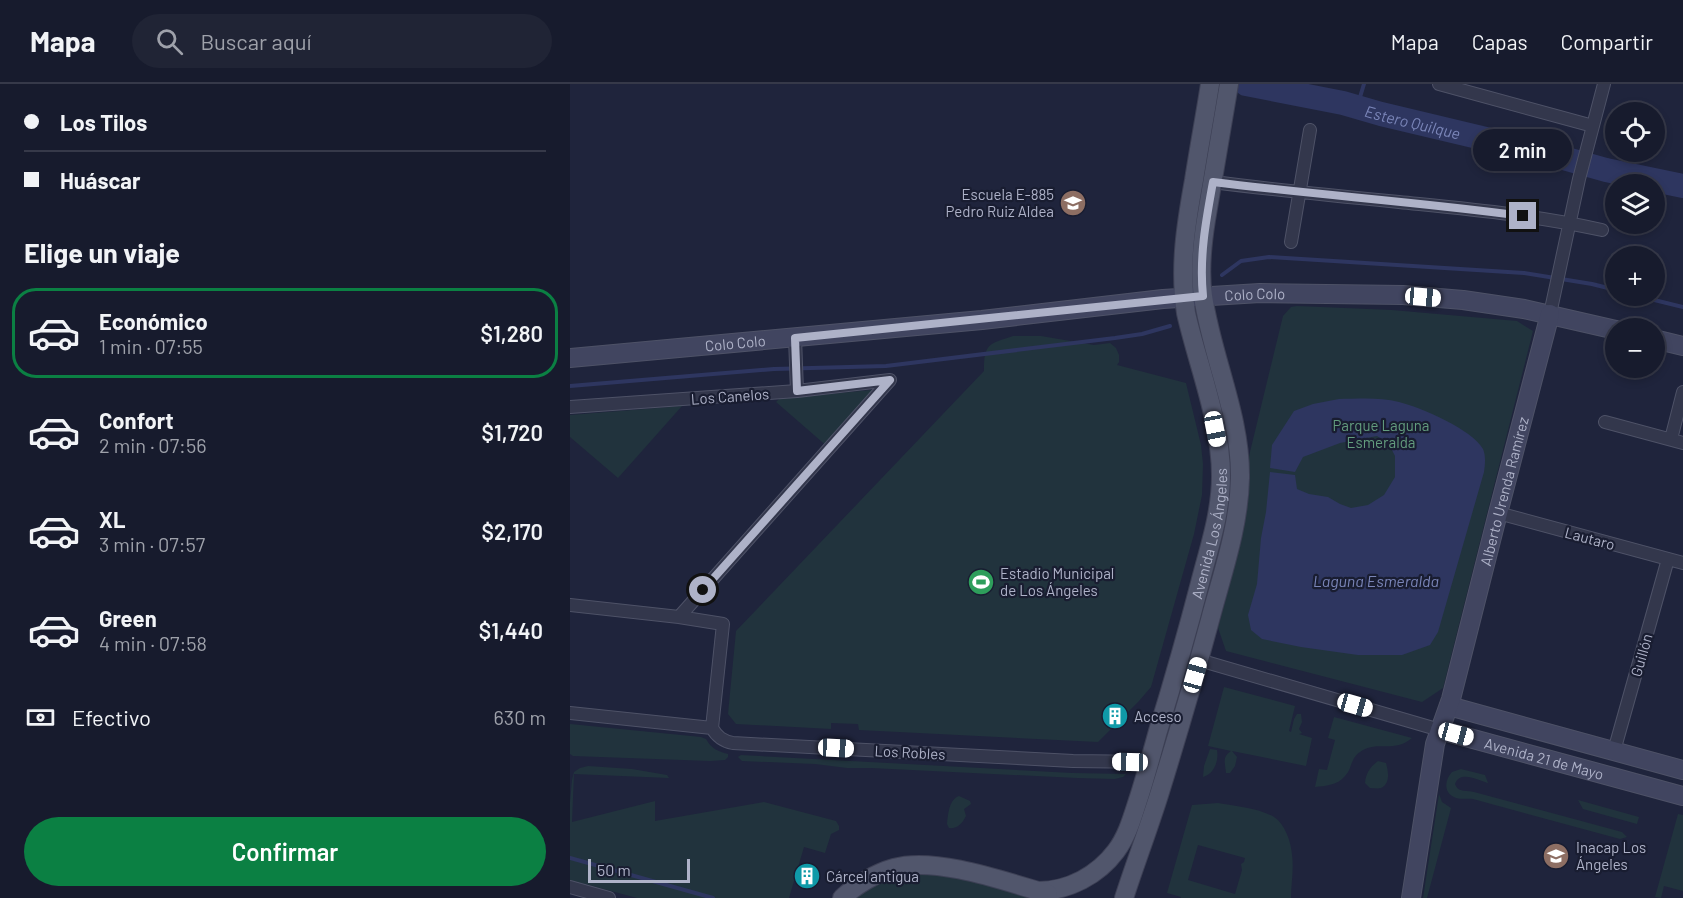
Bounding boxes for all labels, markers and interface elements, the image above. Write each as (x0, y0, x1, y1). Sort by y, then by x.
search box (132, 14, 552, 68)
text: Mapa (30, 24, 96, 58)
icon: search (153, 25, 186, 58)
text: Buscar aquí (201, 28, 311, 54)
text: Mapa (1391, 29, 1439, 54)
text: Capas (1472, 29, 1528, 54)
text: Compartir (1561, 29, 1653, 54)
water label: Estero Quilque (1363, 100, 1462, 142)
map controls (1605, 102, 1665, 378)
button: locate (1605, 102, 1665, 162)
text: Los Tilos (60, 109, 147, 135)
callout: 2 min (1474, 129, 1572, 171)
text: 2 min (1499, 138, 1546, 162)
text: Huáscar (60, 167, 140, 193)
button: layers (1605, 174, 1665, 234)
place label: Escuela E-885 Pedro Ruiz Aldea (946, 185, 1054, 220)
school or university icon: Escuela E-885 Pedro Ruiz Aldea (1058, 188, 1088, 218)
route end (1509, 202, 1536, 229)
text: Elige un viaje (24, 236, 180, 268)
button: + (1605, 246, 1665, 306)
street label: Colo Colo (1224, 284, 1285, 304)
car (1404, 286, 1442, 308)
icon: car (27, 306, 81, 360)
text: Económico (99, 308, 208, 334)
button: − (1605, 318, 1665, 378)
text: $1,280 (481, 320, 543, 346)
street label: Colo Colo (704, 331, 766, 355)
text: 1 min · 07:55 (99, 334, 203, 358)
street label: Los Canelos (690, 384, 770, 408)
icon: car (27, 405, 81, 459)
text: Confort (99, 407, 174, 433)
car (1203, 410, 1227, 448)
street label: Alberto Urenda Ramírez (1476, 414, 1532, 568)
park label: Parque Laguna Esmeralda (1332, 416, 1430, 451)
text: $1,720 (482, 419, 543, 445)
text: 2 min · 07:56 (99, 433, 206, 457)
street label: Avenida Los Ángeles (1187, 468, 1230, 601)
icon: car (27, 504, 81, 558)
text: XL (99, 506, 125, 532)
text: $2,170 (482, 518, 543, 544)
street label: Lautaro (1563, 523, 1617, 553)
text: 3 min · 07:57 (99, 532, 205, 556)
place label: Estadio Municipal de Los Ángeles (1000, 564, 1114, 599)
sports icon: Estadio Municipal de Los Ángeles (966, 567, 996, 597)
water label: Laguna Esmeralda (1313, 571, 1439, 590)
route start (689, 576, 716, 603)
icon: car (27, 603, 81, 657)
text: Green (99, 605, 157, 631)
text: $1,440 (479, 617, 543, 643)
text: 4 min · 07:58 (99, 631, 207, 655)
street label: Guillón (1626, 631, 1656, 679)
car (1181, 655, 1209, 695)
car (1335, 691, 1375, 719)
icon: cash (24, 701, 57, 734)
building icon: Acceso (1100, 701, 1130, 731)
text: Efectivo (72, 704, 151, 730)
text: 630 m (494, 705, 546, 729)
place label: Acceso (1134, 707, 1182, 725)
car (1436, 721, 1476, 747)
street label: Avenida 21 de Mayo (1483, 734, 1606, 783)
car (818, 738, 854, 758)
street label: Los Robles (874, 741, 946, 763)
car (1112, 753, 1148, 771)
button: Confirmar (24, 817, 546, 886)
place label: Inacap Los Ángeles (1576, 838, 1646, 873)
school or university icon: Inacap Los Ángeles (1541, 841, 1571, 871)
scale bar (588, 856, 690, 884)
text: 50 m (597, 860, 631, 879)
building icon: Cárcel antigua (792, 861, 822, 891)
place label: Cárcel antigua (826, 867, 919, 885)

